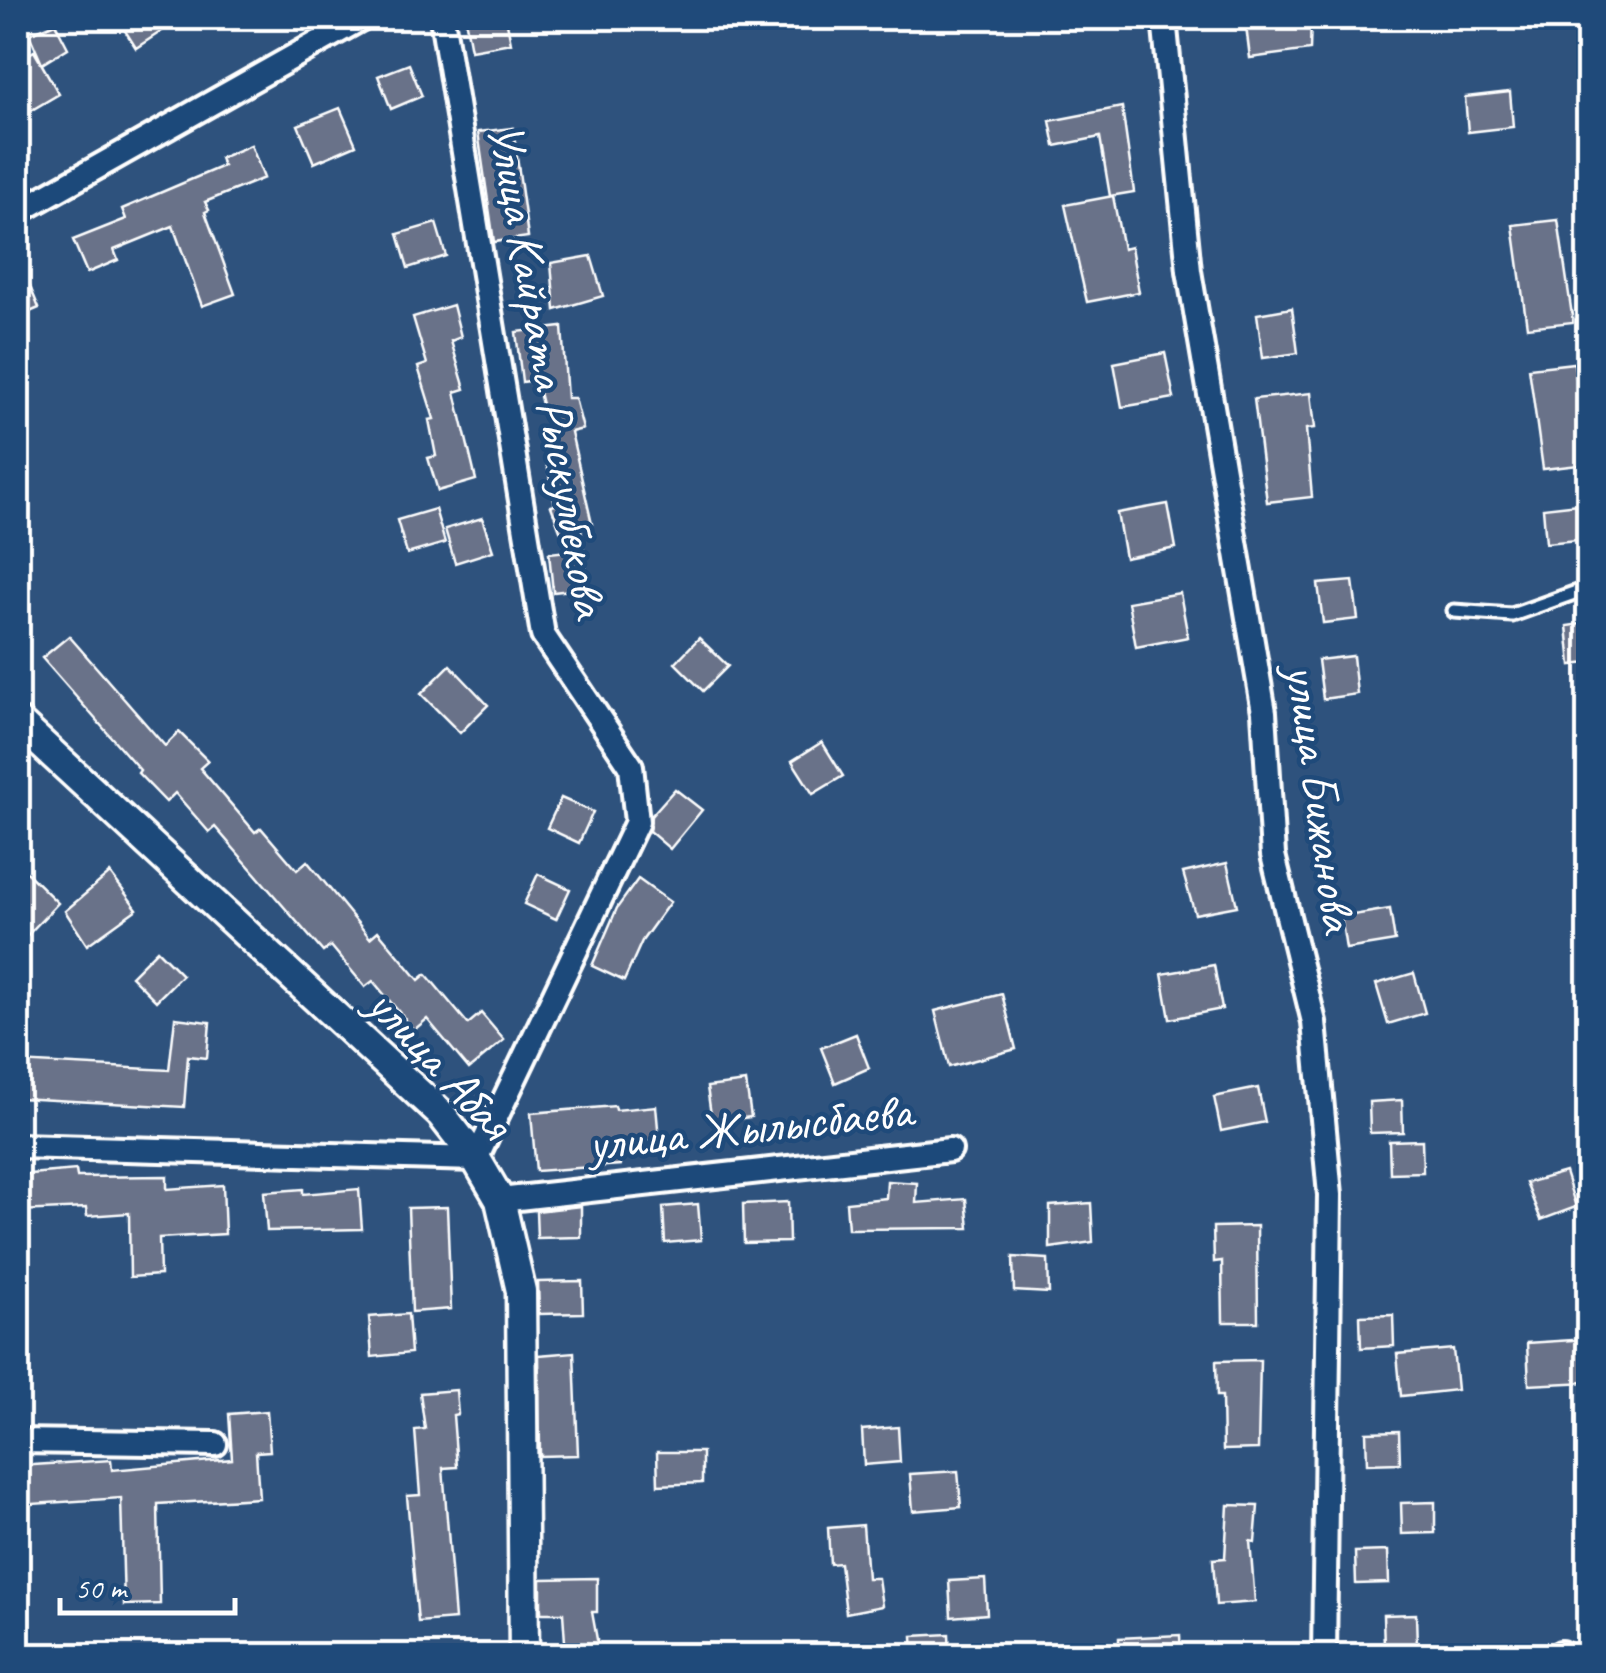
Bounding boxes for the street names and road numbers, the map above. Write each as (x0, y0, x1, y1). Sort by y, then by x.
street label: Улица Кайрата Рыскулбекова (473, 118, 623, 625)
street label: улица Бижанова (1271, 657, 1371, 939)
street label: улица Абая (352, 972, 529, 1155)
street label: улица Жылысбаева (582, 1078, 919, 1176)

